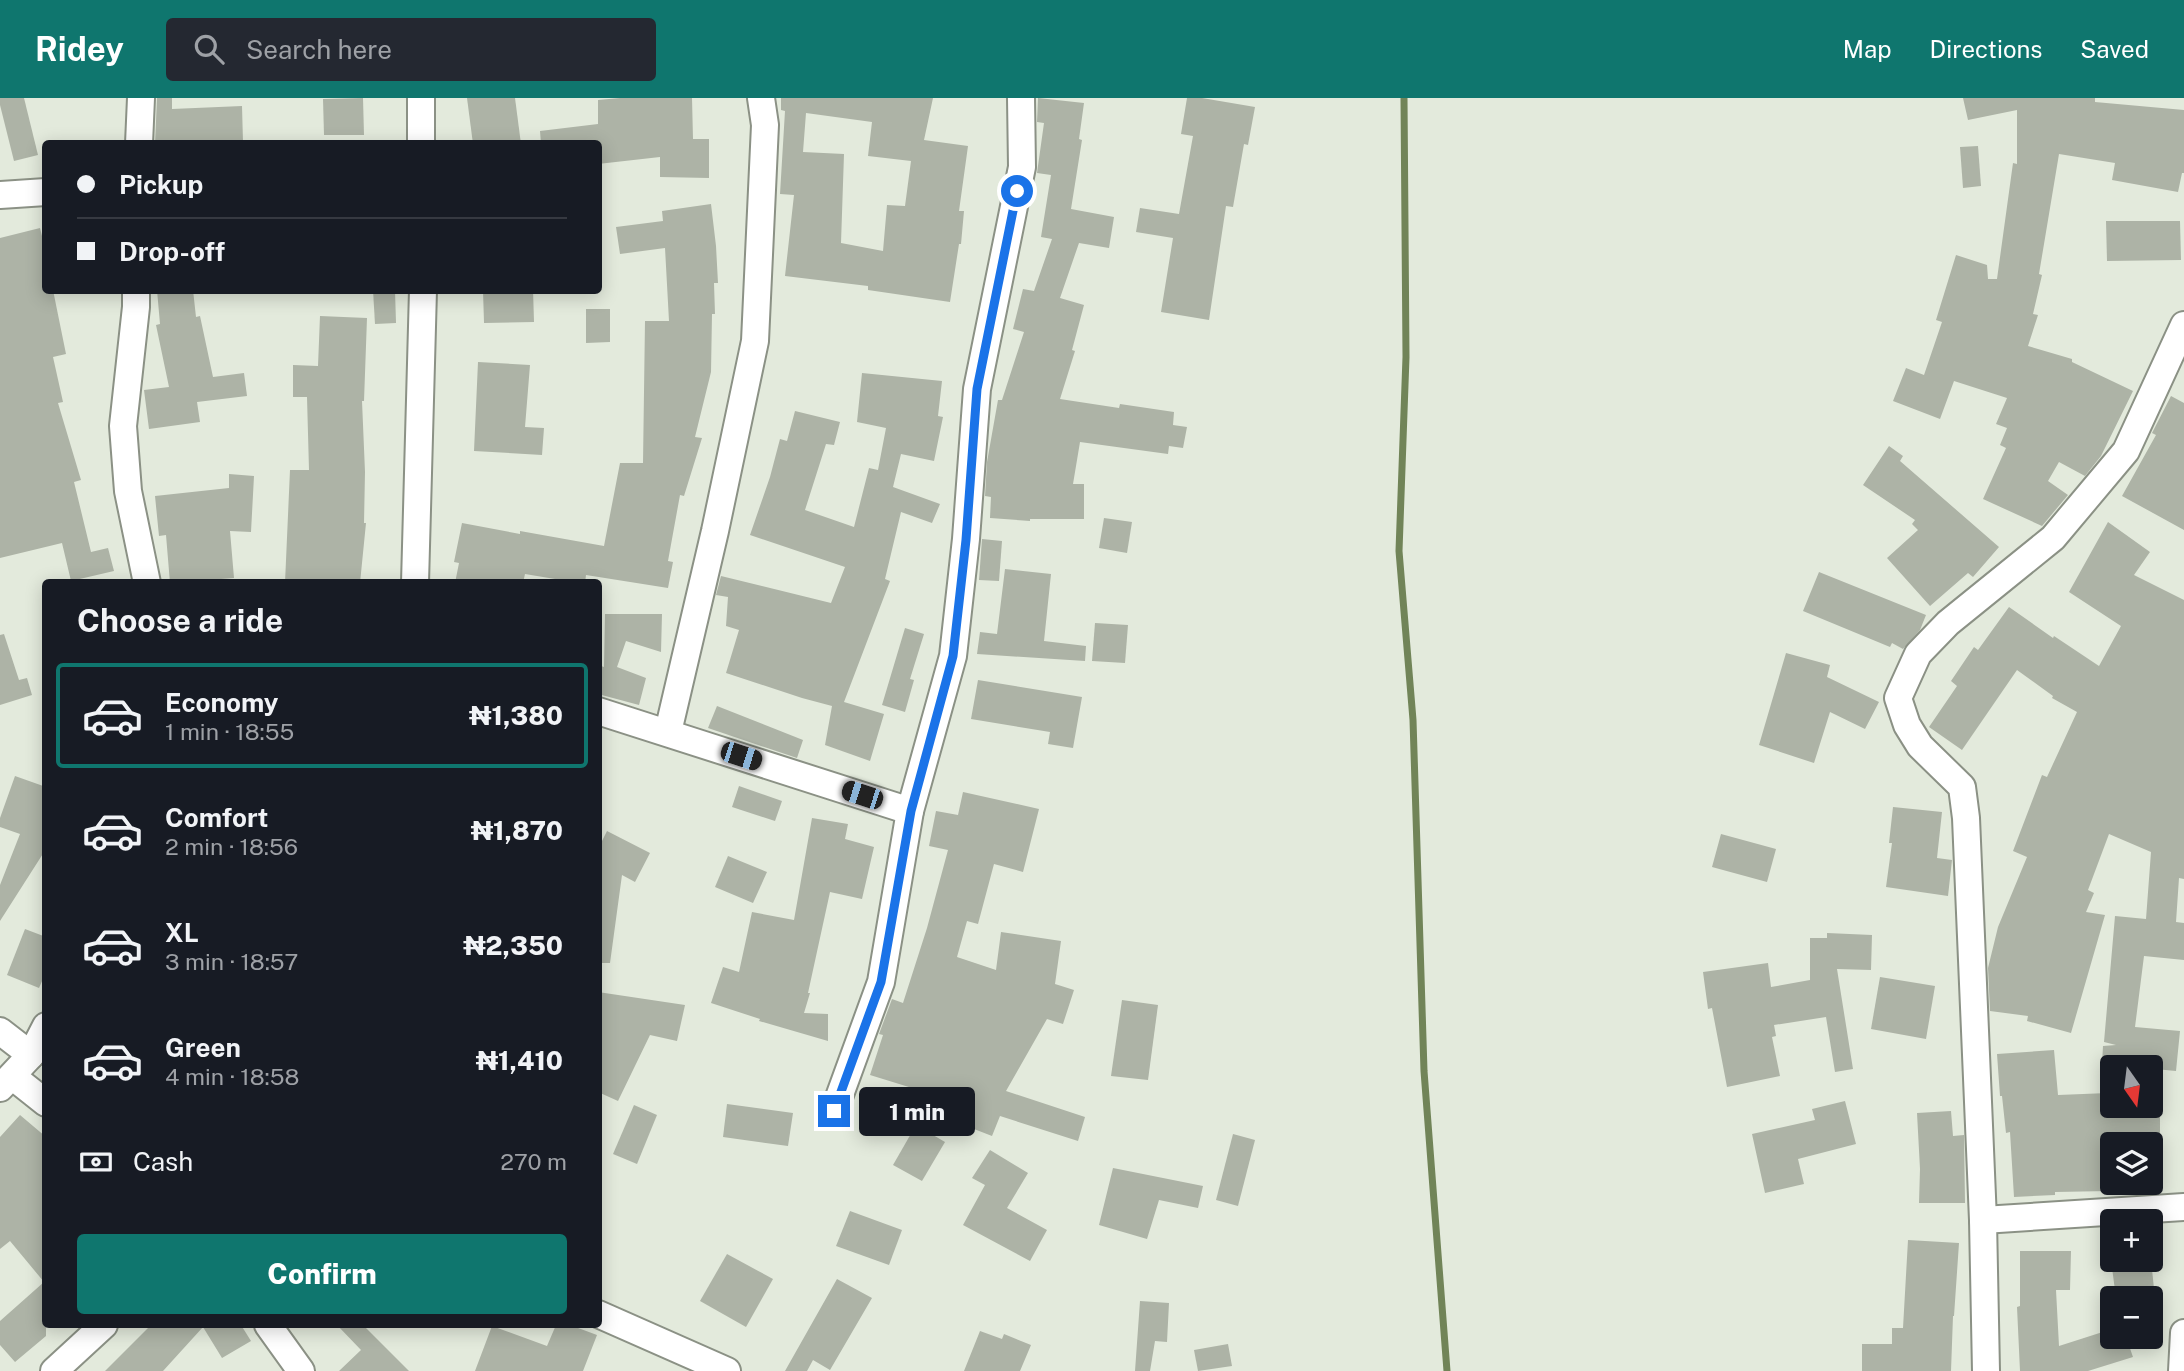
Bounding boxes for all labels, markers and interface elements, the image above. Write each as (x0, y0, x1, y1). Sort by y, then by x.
search box (166, 18, 656, 81)
text: Ridey (35, 30, 124, 68)
icon: search (190, 30, 228, 68)
text: Search here (246, 34, 392, 65)
text: Map (1843, 35, 1892, 63)
text: Directions (1930, 35, 2042, 63)
text: Saved (2080, 35, 2149, 63)
text: Pickup (119, 169, 203, 200)
route start (1001, 175, 1033, 207)
text: Drop-off (119, 236, 225, 267)
text: Choose a ride (77, 602, 283, 639)
icon: car (81, 684, 144, 747)
text: Economy (165, 687, 278, 718)
text: ₦1,380 (469, 700, 563, 731)
text: 1 min · 18:55 (165, 718, 294, 745)
car (718, 740, 765, 772)
car (839, 779, 886, 811)
icon: car (81, 799, 144, 862)
text: Comfort (165, 802, 268, 833)
text: ₦1,870 (471, 815, 563, 846)
text: 2 min · 18:56 (165, 833, 298, 860)
icon: car (81, 914, 144, 977)
text: XL (165, 917, 199, 948)
text: ₦2,350 (463, 930, 563, 961)
text: 3 min · 18:57 (165, 948, 298, 975)
icon: car (81, 1029, 144, 1092)
text: Green (165, 1032, 241, 1063)
text: ₦1,410 (476, 1045, 563, 1076)
north arrow (2100, 1055, 2163, 1118)
map controls (2100, 1055, 2163, 1349)
text: 4 min · 18:58 (165, 1063, 299, 1090)
callout: 1 min (858, 1086, 974, 1136)
route end (818, 1095, 850, 1127)
text: 1 min (889, 1098, 945, 1125)
button: layers (2100, 1132, 2163, 1195)
icon: cash (77, 1143, 115, 1181)
text: Cash (133, 1146, 193, 1177)
text: 270 m (500, 1148, 567, 1175)
button: + (2100, 1209, 2163, 1272)
button: Confirm (77, 1234, 567, 1314)
button: − (2100, 1286, 2163, 1349)

